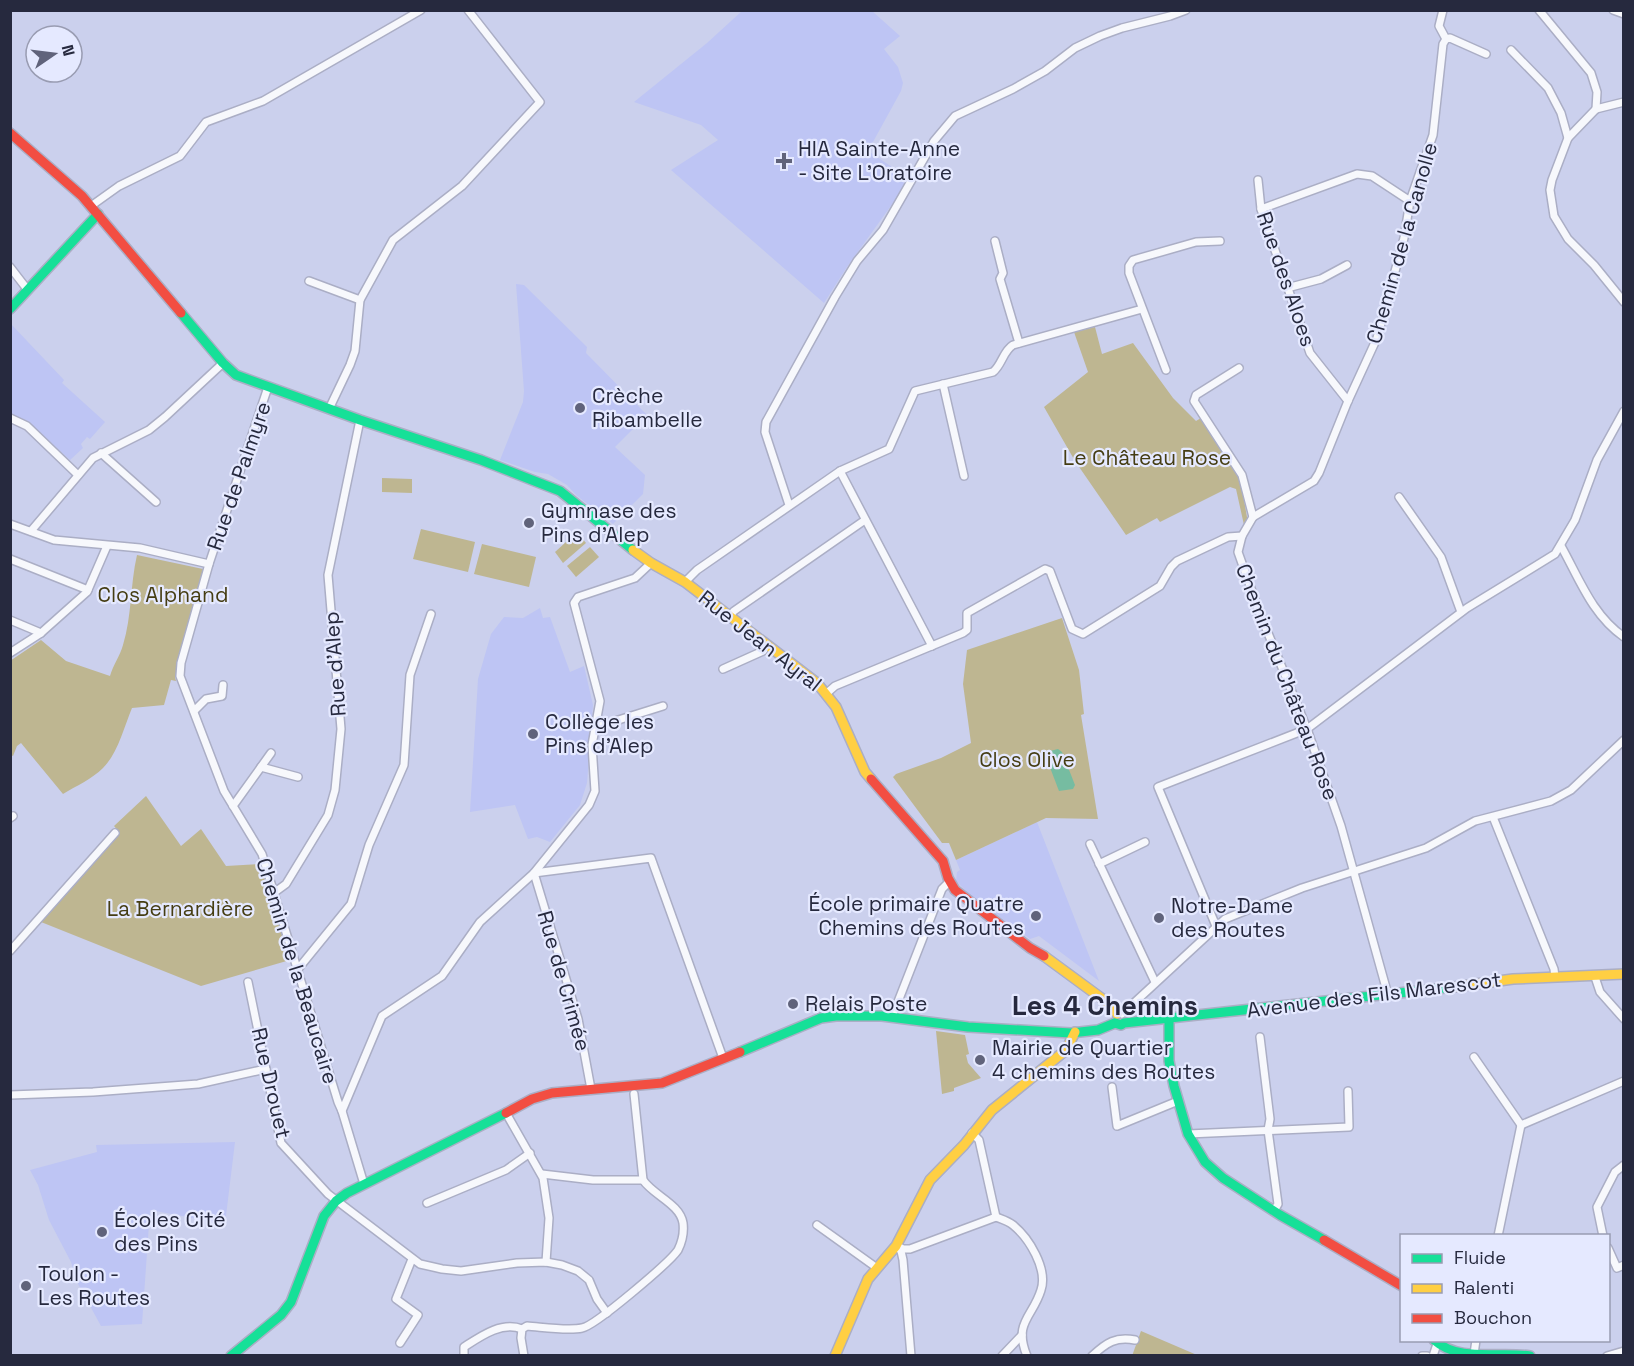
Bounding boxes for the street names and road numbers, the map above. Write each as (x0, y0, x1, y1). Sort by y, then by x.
street label: Chemin de la Canolle (1360, 139, 1443, 347)
street label: Rue des Aloes (1251, 208, 1322, 350)
street label: Rue de Palmyre (200, 398, 277, 554)
street label: Chemin du Château Rose (1230, 560, 1345, 804)
street label: Rue Jean Ayral (693, 584, 827, 697)
street label: Rue d'Alep (317, 611, 352, 717)
street label: Chemin de la Beaucaire (250, 855, 345, 1087)
street label: Rue de Crimée (532, 908, 597, 1054)
street label: Avenue des Fils Marescot (1245, 965, 1503, 1024)
street label: Rue Drouet (246, 1025, 297, 1141)

